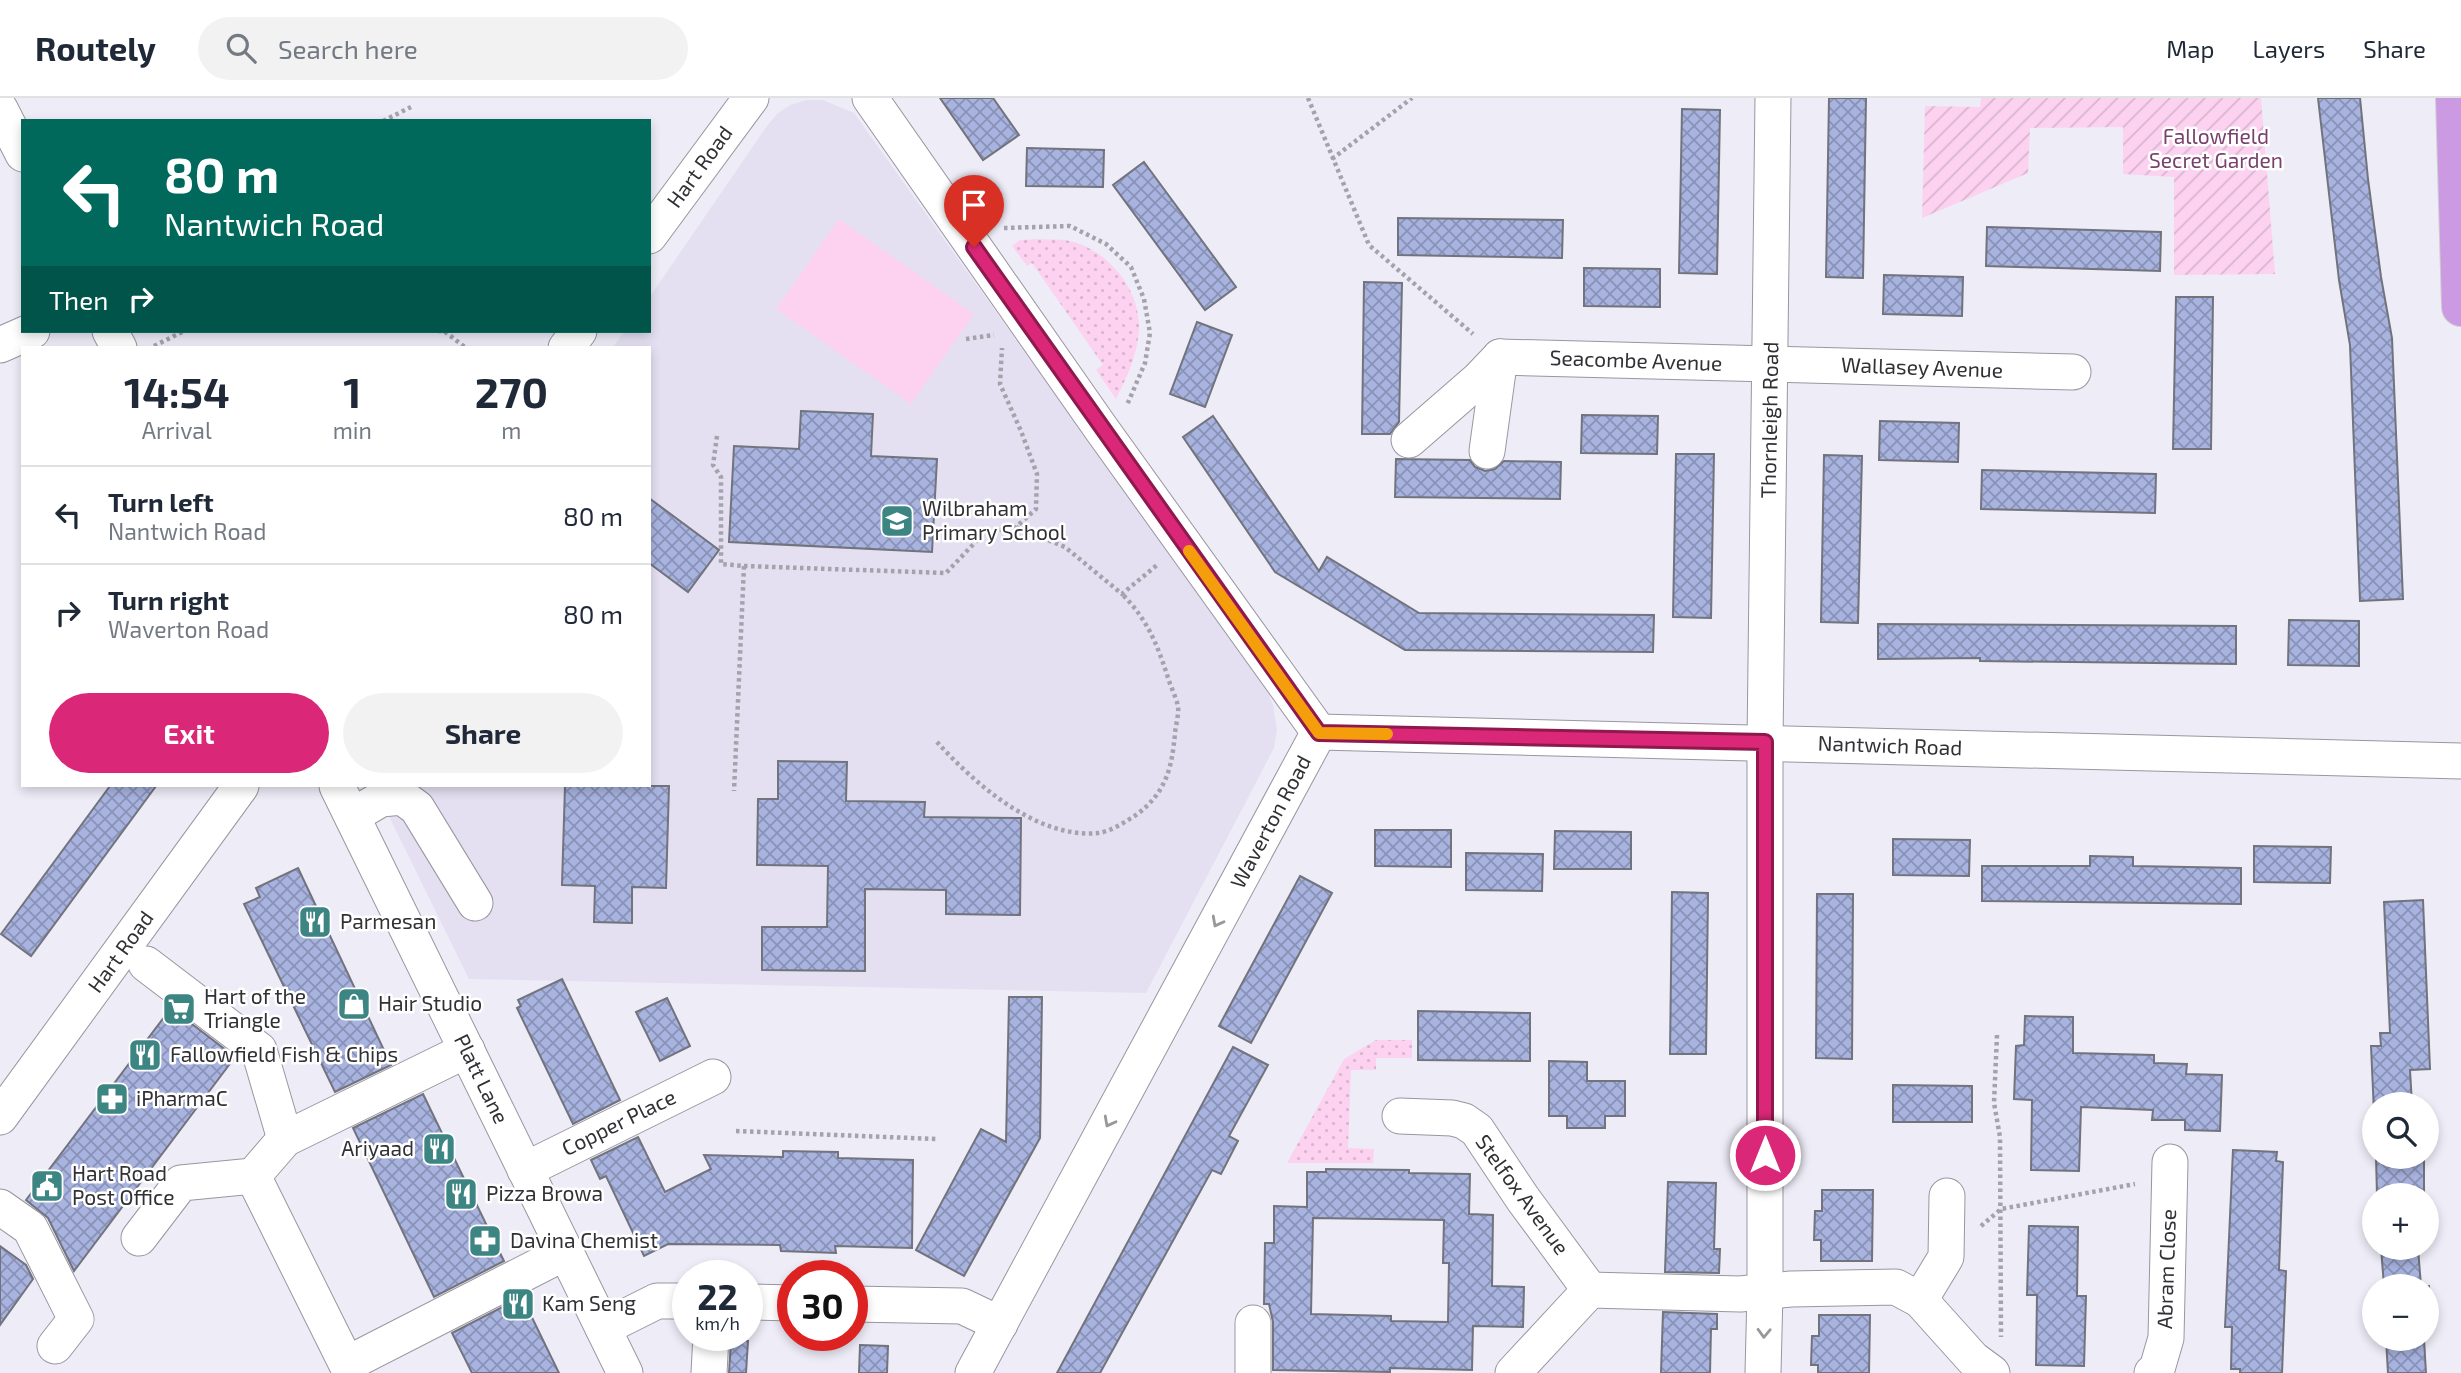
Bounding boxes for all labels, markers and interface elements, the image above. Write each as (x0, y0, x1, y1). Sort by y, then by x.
search box (198, 17, 688, 80)
text: Routely (35, 28, 156, 68)
icon: search (222, 29, 260, 67)
text: Search here (278, 33, 418, 64)
text: Map (2166, 34, 2214, 63)
text: Layers (2252, 34, 2325, 63)
text: Share (2363, 34, 2426, 63)
street label: Hart Road (661, 120, 737, 212)
park label: Fallowfield Secret Garden (2149, 123, 2283, 172)
text: 80 m (164, 144, 279, 203)
icon: left (49, 147, 140, 238)
pin (944, 175, 1004, 247)
icon: arrive (955, 186, 993, 224)
text: Nantwich Road (164, 204, 384, 242)
icon: right (122, 280, 160, 318)
text: Then (49, 284, 108, 315)
street label: Thornleigh Road (1755, 341, 1782, 499)
street label: Seacombe Avenue (1549, 344, 1723, 375)
street label: Wallasey Avenue (1841, 351, 2004, 382)
text: 14:54 (124, 366, 230, 416)
text: 1 (343, 366, 361, 416)
text: 270 (475, 366, 548, 416)
text: Arrival (142, 416, 212, 444)
text: min (333, 416, 372, 444)
text: m (501, 416, 521, 444)
text: Turn left (108, 486, 214, 517)
place label: Wilbraham Primary School (922, 495, 1067, 544)
icon: left (49, 496, 87, 534)
text: 80 m (563, 500, 623, 531)
school or university icon: Wilbraham Primary School (878, 502, 916, 540)
text: Nantwich Road (108, 517, 266, 545)
text: Turn right (108, 584, 229, 615)
icon: right (49, 594, 87, 632)
text: 80 m (563, 598, 623, 629)
text: Waverton Road (108, 615, 269, 643)
button: Exit (49, 693, 329, 773)
button: Share (343, 693, 623, 773)
street label: Nantwich Road (1817, 729, 1963, 760)
street label: Waverton Road (1224, 751, 1315, 892)
restaurant icon: Parmesan (296, 903, 334, 941)
street label: Hart Road (82, 905, 158, 997)
place label: Parmesan (340, 908, 436, 933)
one-way arrow (1212, 915, 1225, 927)
place label: Hart of the Triangle (204, 983, 306, 1032)
shop icon: Hair Studio (335, 985, 373, 1023)
supermarket icon: Hart of the Triangle (160, 990, 198, 1028)
place label: Hair Studio (378, 990, 482, 1015)
street label: Platt Lane (450, 1029, 515, 1127)
restaurant icon: Fallowfield Fish & Chips (126, 1036, 164, 1074)
place label: Fallowfield Fish & Chips (170, 1041, 398, 1066)
pharmacy icon: iPharmaC (93, 1080, 131, 1118)
street label: Copper Place (557, 1083, 679, 1160)
place label: iPharmaC (136, 1085, 228, 1110)
map controls (2362, 1092, 2439, 1351)
button: search (2362, 1092, 2439, 1169)
one-way arrow (1104, 1115, 1117, 1128)
position arrow (1728, 1118, 1802, 1192)
street label: Stelfox Avenue (1471, 1129, 1575, 1259)
restaurant icon: Ariyaad (420, 1130, 458, 1168)
place label: Ariyaad (341, 1135, 414, 1160)
place label: Hart Road Post Office (72, 1160, 174, 1209)
public building icon: Hart Road Post Office (28, 1167, 66, 1205)
restaurant icon: Pizza Browa (442, 1175, 480, 1213)
place label: Pizza Browa (486, 1180, 603, 1205)
button: + (2362, 1183, 2439, 1260)
street label: Abram Close (2151, 1208, 2180, 1329)
pharmacy icon: Davina Chemist (466, 1222, 504, 1260)
place label: Davina Chemist (510, 1227, 658, 1252)
speed limit sign: 30 (777, 1260, 868, 1351)
button: − (2362, 1274, 2439, 1351)
text: 22 (697, 1275, 738, 1317)
restaurant icon: Kam Seng (499, 1285, 537, 1323)
place label: Kam Seng (542, 1290, 636, 1315)
text: km/h (695, 1312, 740, 1334)
one-way arrow (1756, 1328, 1772, 1338)

